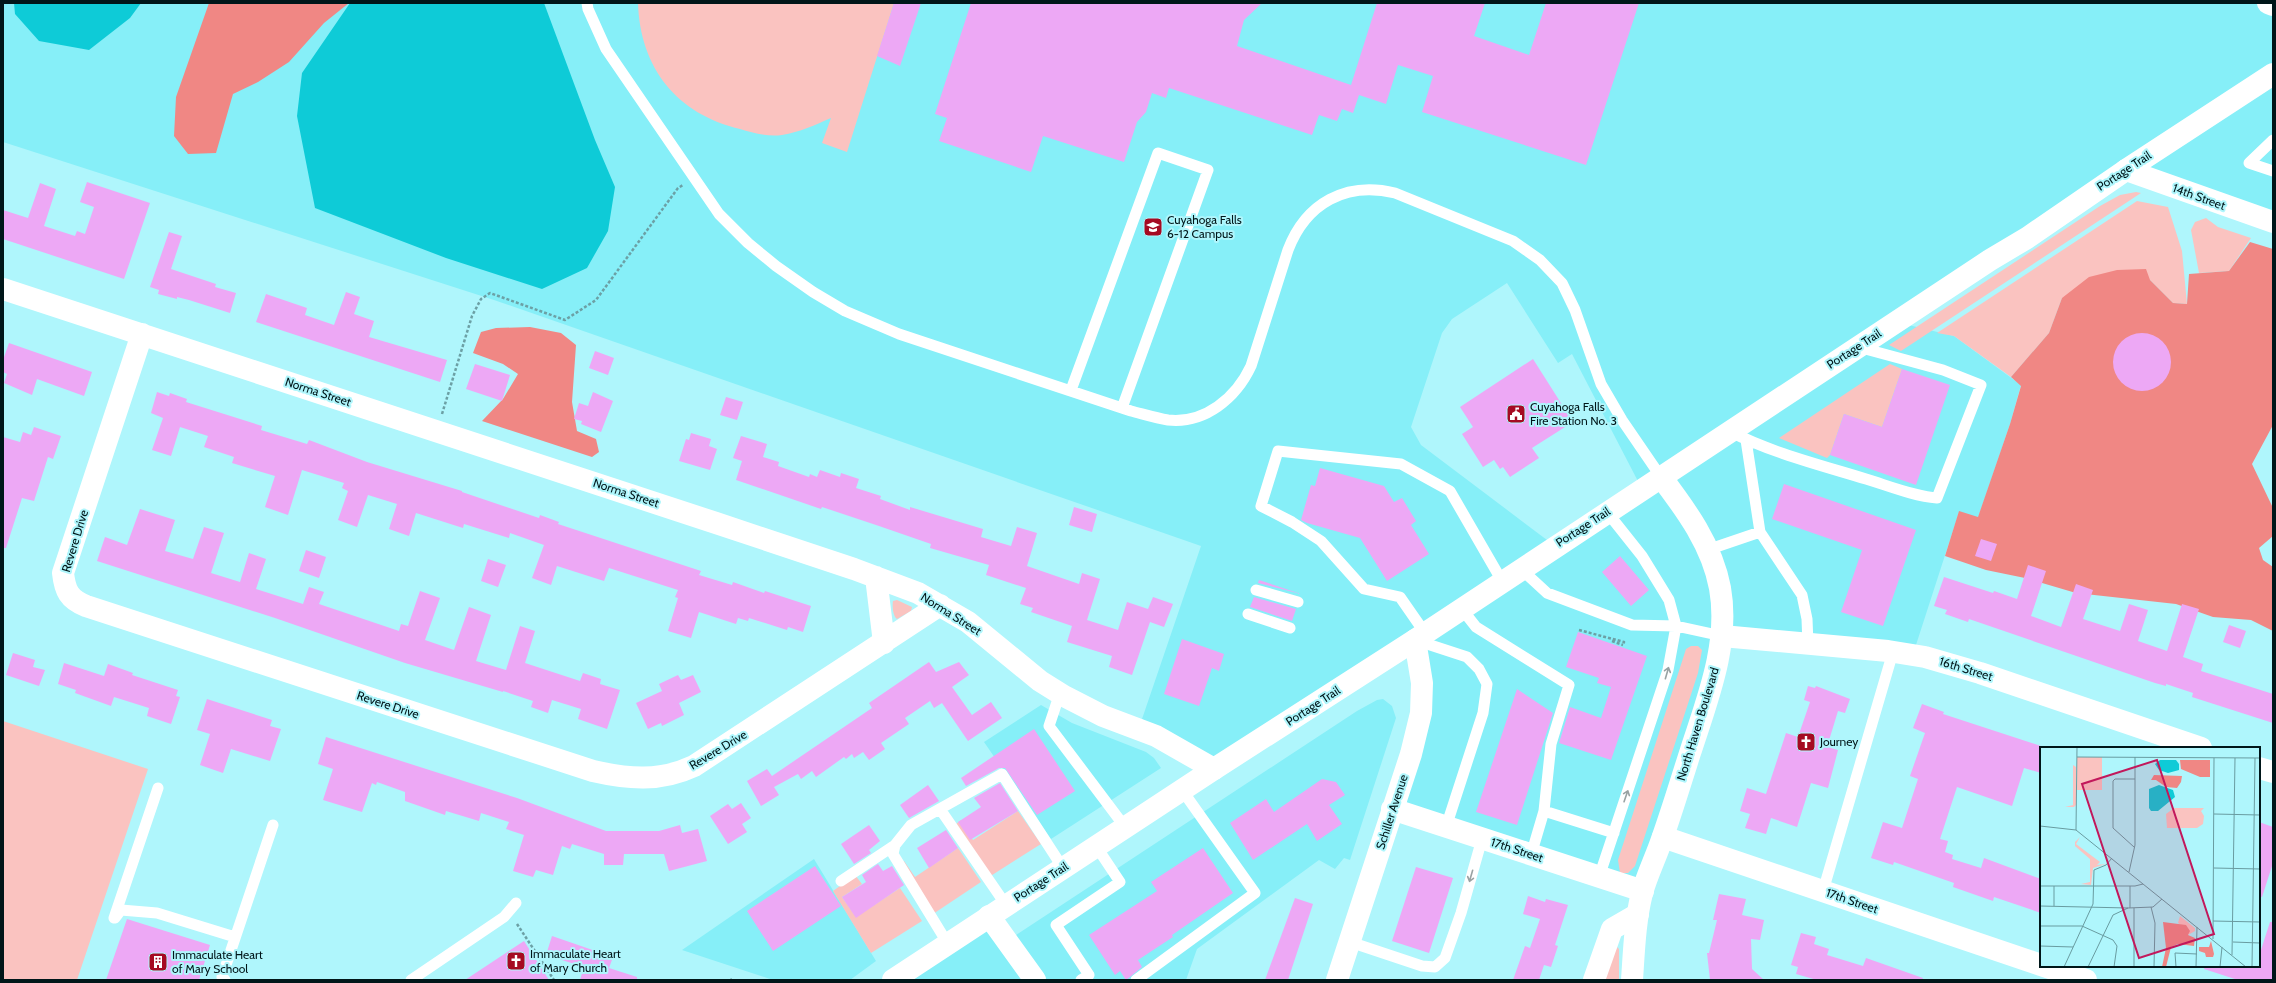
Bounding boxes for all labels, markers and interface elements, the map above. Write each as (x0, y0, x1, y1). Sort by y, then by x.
street label: Portage Trail (2094, 147, 2154, 194)
street label: 14th Street (2171, 180, 2228, 213)
place label: Cuyahoga Falls 6-12 Campus (1167, 212, 1242, 241)
school or university icon: Cuyahoga Falls 6-12 Campus (1142, 216, 1164, 238)
street label: Portage Trail (1824, 325, 1884, 372)
street label: Norma Street (283, 374, 353, 409)
place label: Cuyahoga Falls Fire Station No. 3 (1530, 399, 1617, 428)
public building icon: Cuyahoga Falls Fire Station No. 3 (1505, 403, 1527, 425)
street label: Norma Street (591, 475, 661, 510)
street label: Portage Trail (1553, 503, 1613, 550)
street label: Revere Drive (58, 508, 91, 574)
street label: Norma Street (918, 589, 984, 638)
street label: 16th Street (1938, 653, 1995, 684)
street label: North Haven Boulevard (1673, 665, 1722, 782)
one-way arrow (1664, 667, 1671, 680)
street label: Portage Trail (1283, 682, 1343, 729)
street label: Revere Drive (355, 687, 421, 722)
street label: Revere Drive (686, 727, 749, 773)
church icon: Journey (1795, 731, 1817, 753)
place label: Journey (1819, 734, 1858, 749)
inset map (2040, 747, 2260, 967)
street label: Schiller Avenue (1372, 773, 1411, 851)
one-way arrow (1623, 791, 1631, 803)
street label: 17th Street (1489, 834, 1545, 865)
street label: Portage Trail (1011, 858, 1071, 905)
one-way arrow (1467, 869, 1474, 882)
street label: 17th Street (1824, 885, 1880, 916)
place label: Immaculate Heart of Mary Church (530, 946, 621, 975)
place label: Immaculate Heart of Mary School (172, 947, 263, 976)
church icon: Immaculate Heart of Mary Church (505, 950, 527, 972)
building icon: Immaculate Heart of Mary School (147, 951, 169, 973)

